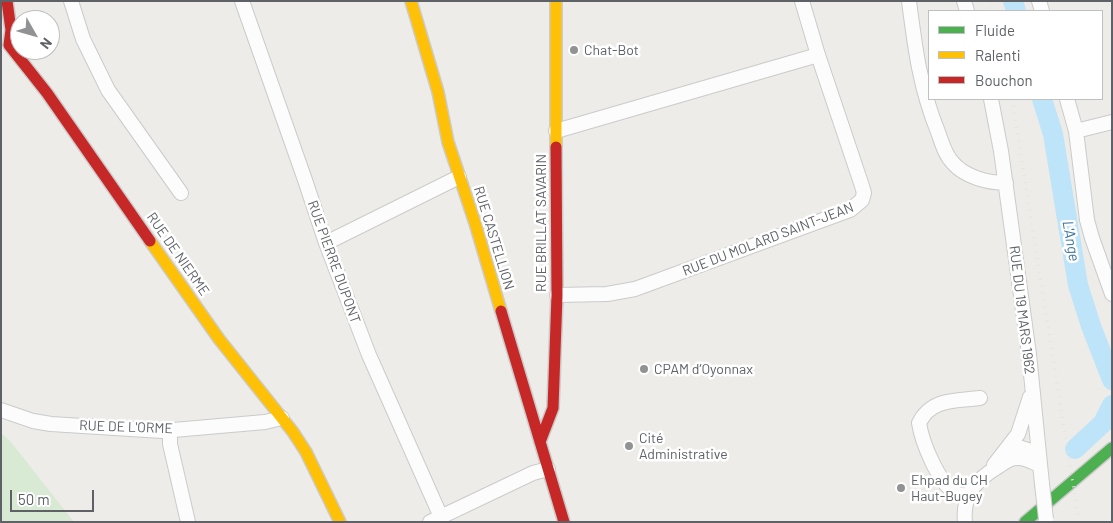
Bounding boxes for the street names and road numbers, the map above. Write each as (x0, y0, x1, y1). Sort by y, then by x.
street label: RUE BRILLAT SAVARIN (533, 154, 549, 292)
street label: RUE CASTELLION (470, 184, 518, 292)
street label: RUE PIERRE DUPONT (304, 198, 364, 326)
street label: RUE DU MOLARD SAINT-JEAN (680, 199, 856, 279)
street label: RUE DE NIERME (143, 209, 213, 299)
street label: RUE DU 19 MARS 1962 (1006, 245, 1038, 375)
street label: RUE DE L'ORME (79, 417, 173, 437)

